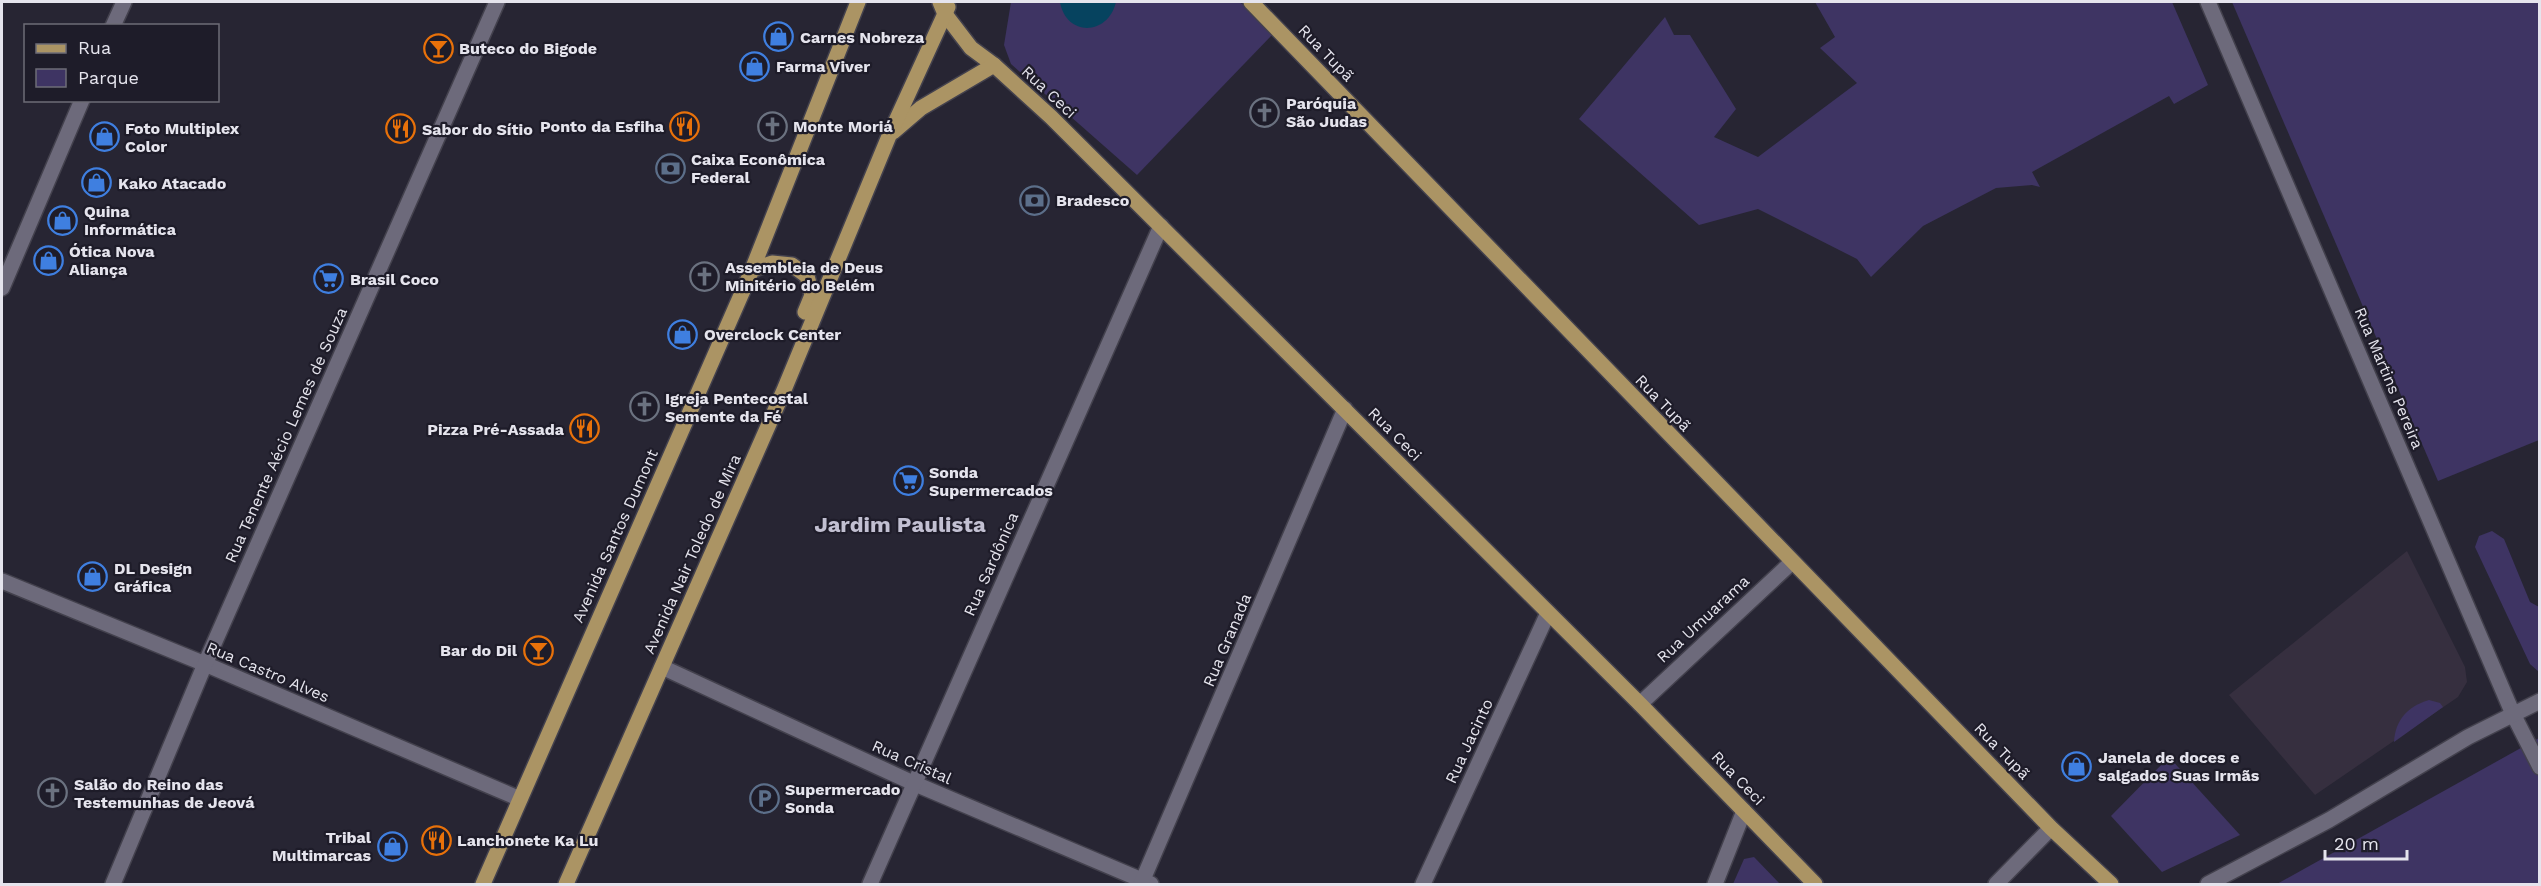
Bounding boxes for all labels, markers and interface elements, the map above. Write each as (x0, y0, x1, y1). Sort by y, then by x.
shop icon: Carnes Nobreza (763, 21, 795, 53)
street label: Rua Tupã (1294, 21, 1358, 85)
legend (24, 24, 219, 102)
place label: Carnes Nobreza (800, 28, 925, 47)
bar icon: Buteco do Bigode (422, 32, 454, 64)
text: Rua (78, 37, 111, 58)
place label: Buteco do Bigode (459, 39, 597, 58)
shop icon: Farma Viver (739, 50, 771, 82)
place label: Farma Viver (776, 57, 870, 76)
street label: Rua Ceci (1018, 62, 1080, 122)
text: Parque (78, 67, 139, 88)
place label: Paróquia São Judas (1286, 94, 1367, 131)
church icon: Paróquia São Judas (1249, 96, 1281, 128)
restaurant icon: Ponto da Esfiha (669, 110, 701, 142)
church icon: Monte Moriá (756, 110, 788, 142)
restaurant icon: Sabor do Sítio (385, 113, 417, 145)
place label: Ponto da Esfiha (540, 117, 665, 136)
place label: Monte Moriá (793, 117, 893, 136)
place label: Foto Multiplex Color (125, 119, 240, 156)
place label: Sabor do Sítio (422, 120, 533, 139)
shop icon: Foto Multiplex Color (88, 121, 120, 153)
place label: Caixa Econômica Federal (691, 150, 826, 187)
bank icon: Caixa Econômica Federal (654, 152, 686, 184)
shop icon: Kako Atacado (81, 167, 113, 199)
place label: Kako Atacado (118, 174, 227, 193)
bank icon: Bradesco (1019, 184, 1051, 216)
place label: Bradesco (1056, 191, 1130, 210)
place label: Quina Informática (84, 202, 177, 239)
shop icon: Quina Informática (47, 204, 79, 236)
place label: Ótica Nova Aliança (69, 242, 155, 279)
shop icon: Ótica Nova Aliança (32, 244, 64, 276)
place label: Assembleia de Deus Minitério do Belém (725, 258, 884, 295)
church icon: Assembleia de Deus Minitério do Belém (688, 260, 720, 292)
supermarket icon: Brasil Coco (313, 263, 345, 295)
place label: Brasil Coco (350, 270, 439, 289)
street label: Rua Tenente Aécio Lemes de Souza (221, 304, 351, 566)
street label: Rua Martins Pereira (2351, 304, 2427, 452)
shop icon: Overclock Center (667, 318, 699, 350)
place label: Overclock Center (704, 325, 841, 344)
street label: Rua Tupã (1631, 371, 1695, 435)
place label: Igreja Pentecostal Semente da Fé (665, 389, 809, 426)
church icon: Igreja Pentecostal Semente da Fé (628, 391, 660, 423)
street label: Rua Ceci (1364, 403, 1426, 465)
restaurant icon: Pizza Pré-Assada (569, 413, 601, 445)
place label: Pizza Pré-Assada (427, 420, 565, 439)
street label: Avenida Santos Dumont (568, 446, 662, 626)
street label: Avenida Nair Toledo de Mira (639, 451, 745, 657)
place label: Sonda Supermercados (929, 463, 1053, 500)
supermarket icon: Sonda Supermercados (892, 465, 924, 497)
street label: Rua Sardônica (960, 509, 1022, 619)
district label: Jardim Paulista (814, 512, 986, 537)
place label: DL Design Gráfica (114, 559, 192, 596)
shop icon: DL Design Gráfica (77, 561, 109, 593)
street label: Rua Umuarama (1653, 571, 1753, 667)
street label: Rua Granada (1199, 591, 1255, 689)
bar icon: Bar do Dil (522, 634, 554, 666)
street label: Rua Castro Alves (204, 638, 332, 706)
place label: Bar do Dil (440, 641, 518, 660)
street label: Rua Jacinto (1441, 696, 1497, 786)
street label: Rua Tupã (1970, 719, 2034, 783)
street label: Rua Cristal (869, 736, 955, 788)
street label: Rua Ceci (1708, 747, 1768, 809)
place label: Janela de doces e salgados Suas Irmãs (2098, 748, 2260, 785)
shop icon: Janela de doces e salgados Suas Irmãs (2061, 750, 2093, 782)
place label: Salão do Reino das Testemunhas de Jeová (74, 775, 255, 812)
church icon: Salão do Reino das Testemunhas de Jeová (37, 777, 69, 809)
place label: Supermercado Sonda (785, 780, 901, 817)
parking icon: Supermercado Sonda (748, 782, 780, 814)
scale bar (2325, 823, 2408, 861)
restaurant icon: Lanchonete Ka Lu (420, 824, 452, 856)
place label: Tribal Multimarcas (272, 828, 372, 865)
shop icon: Tribal Multimarcas (376, 830, 408, 862)
place label: Lanchonete Ka Lu (457, 831, 598, 850)
text: 20 m (2334, 833, 2379, 854)

